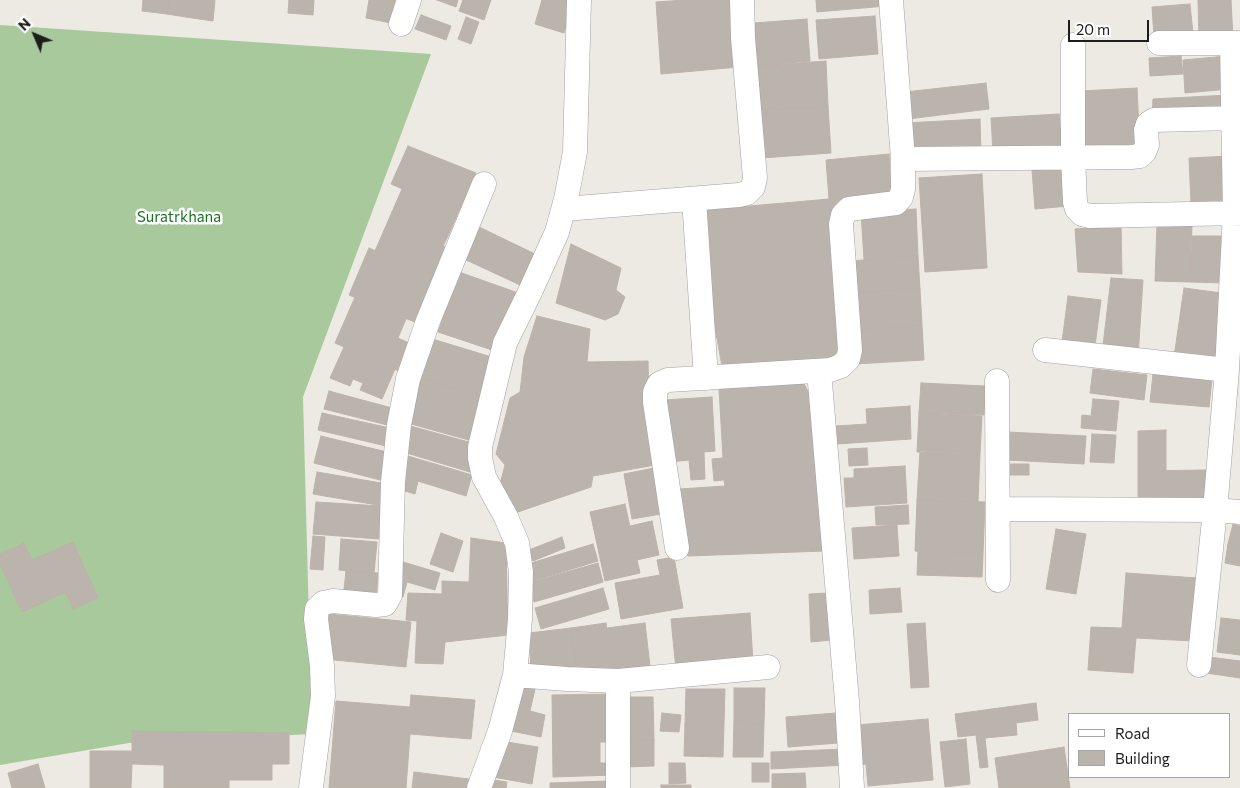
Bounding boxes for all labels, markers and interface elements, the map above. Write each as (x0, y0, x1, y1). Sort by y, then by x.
north arrow (10, 10, 60, 60)
scale bar (1070, 10, 1151, 42)
text: N (14, 14, 34, 34)
text: 20 m (1076, 20, 1110, 38)
park label: Suratrkhana (137, 208, 221, 226)
legend (1068, 713, 1230, 778)
text: Road (1115, 724, 1150, 742)
text: Building (1115, 749, 1170, 767)

